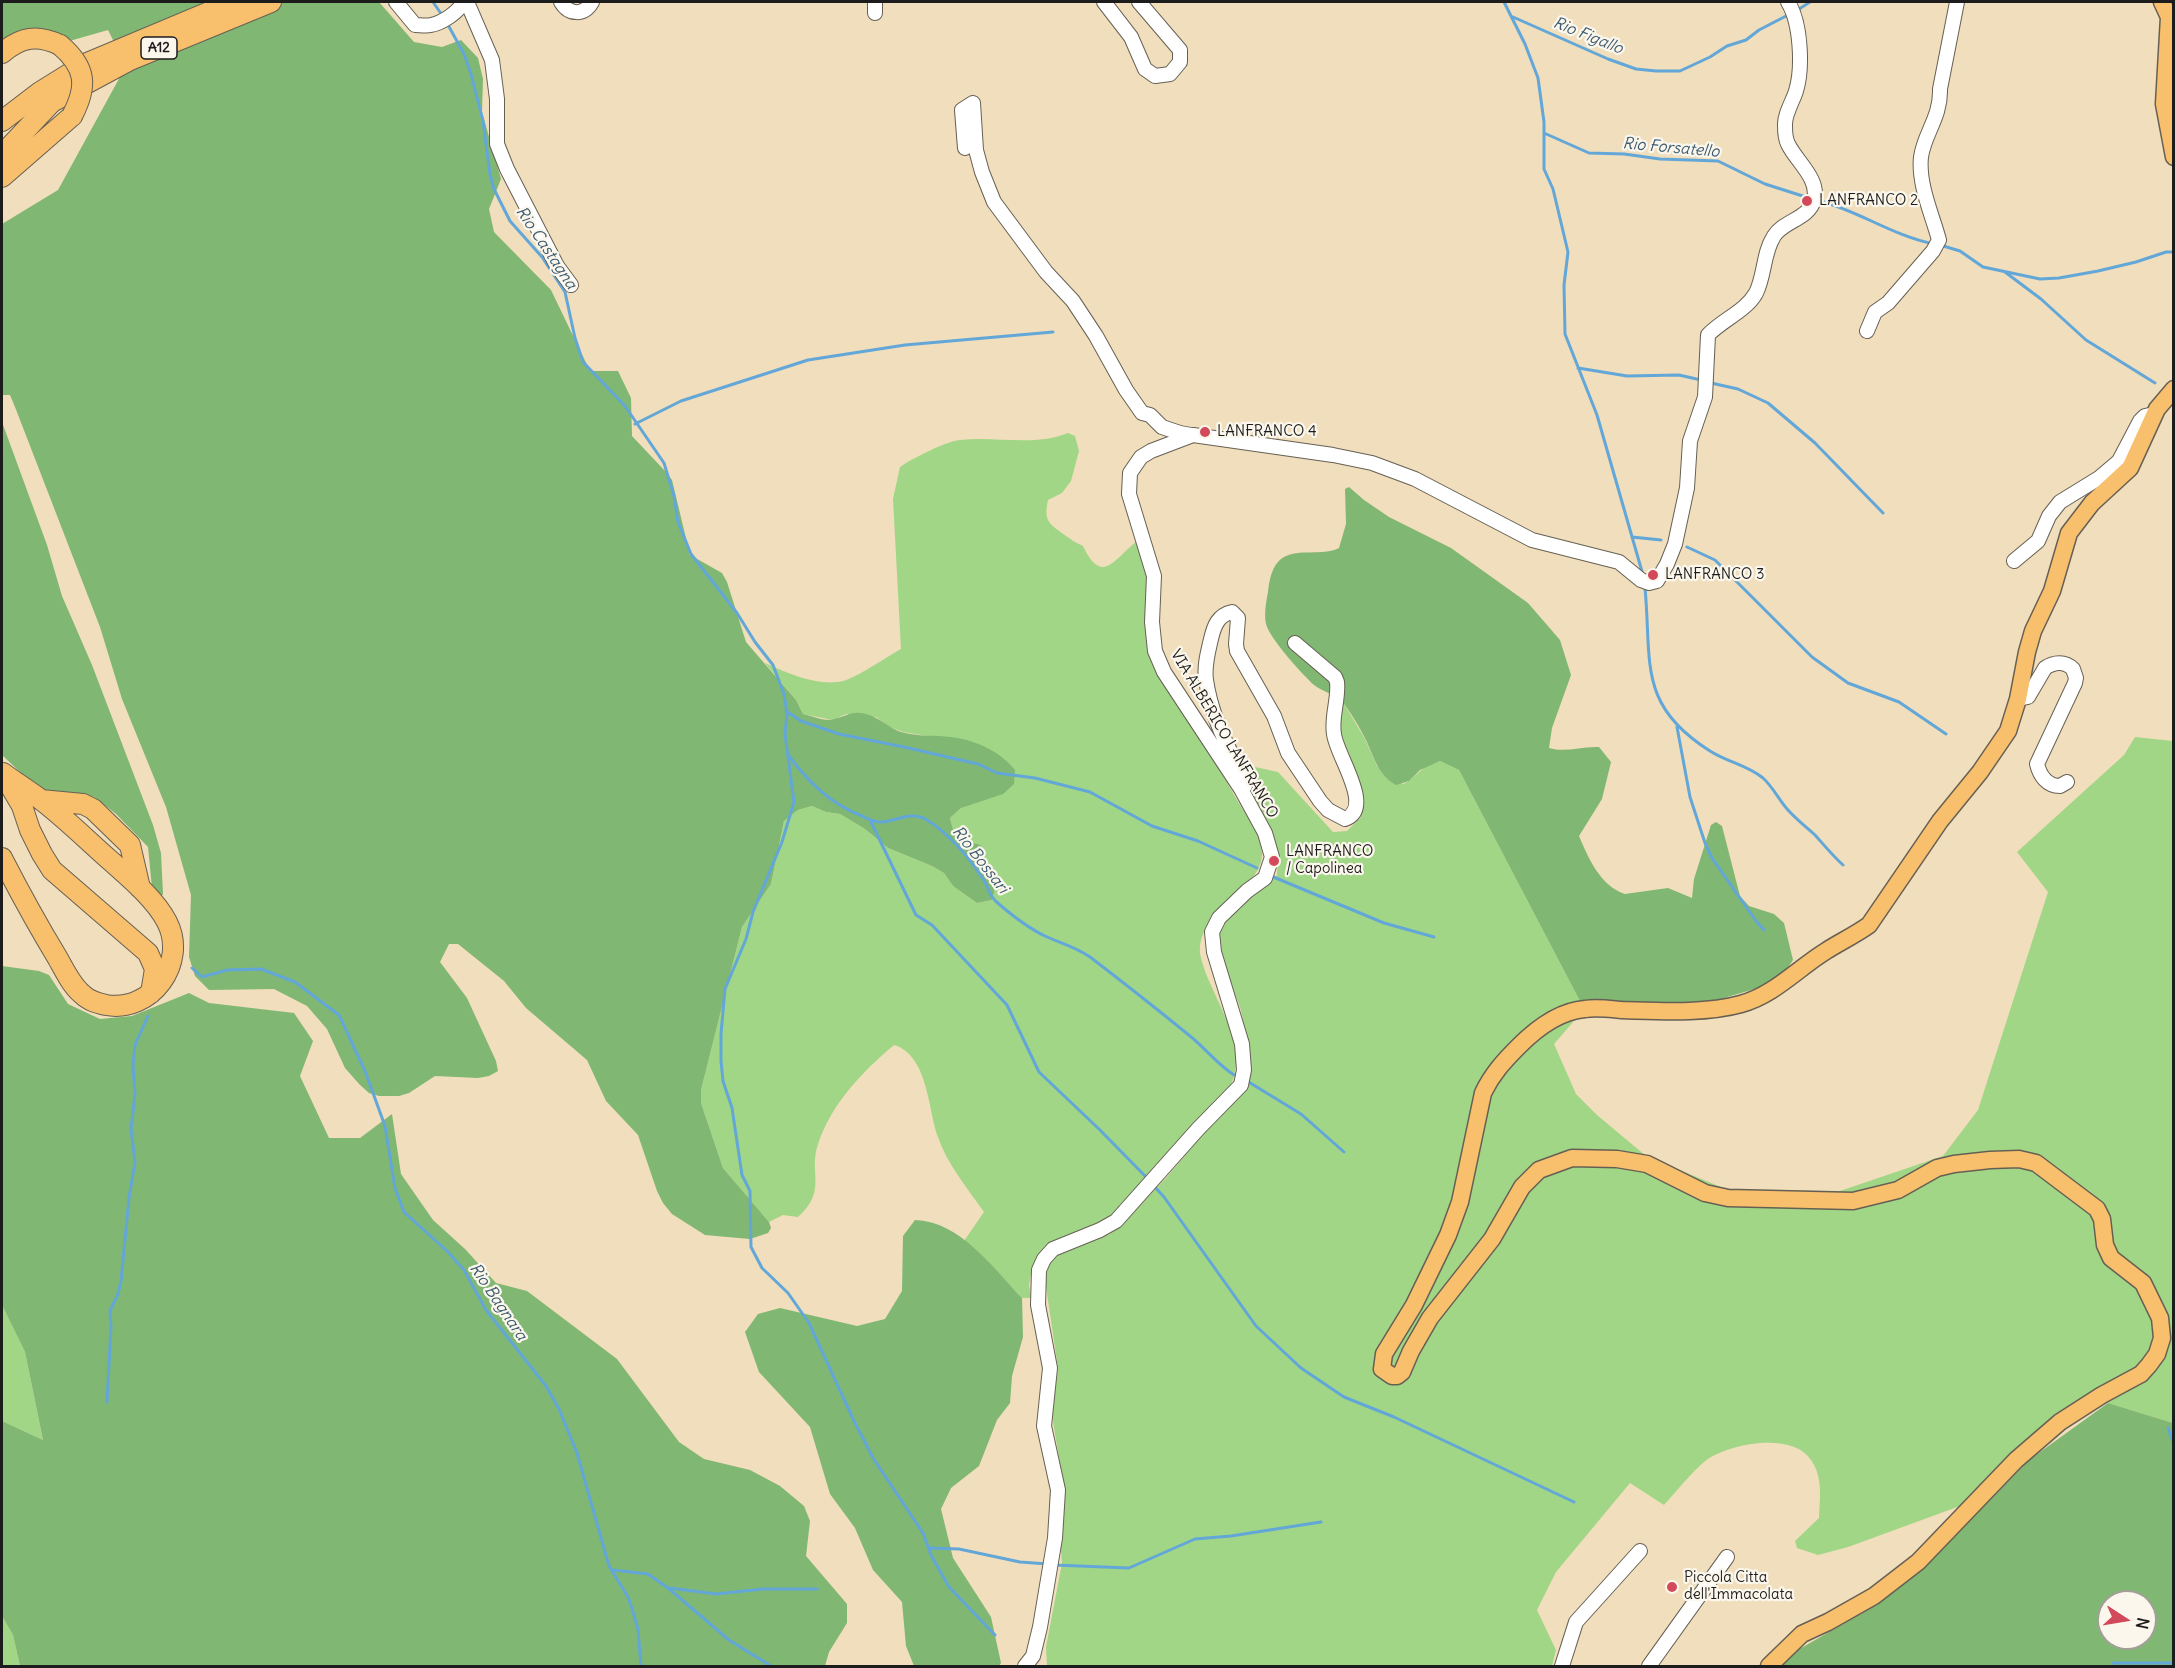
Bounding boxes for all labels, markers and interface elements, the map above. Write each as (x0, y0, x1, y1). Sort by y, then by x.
water label: Rio Figallo (1550, 13, 1626, 59)
road number: A12 (141, 37, 177, 59)
water label: Rio Forsatello (1622, 134, 1720, 162)
place label: LANFRANCO 2 (1819, 192, 1918, 210)
marker: LANFRANCO 2 (1800, 194, 1814, 208)
water label: Rio Castagna (511, 203, 581, 293)
place label: LANFRANCO 4 (1217, 423, 1317, 441)
marker: LANFRANCO 4 (1198, 425, 1212, 439)
place label: LANFRANCO 3 (1665, 566, 1764, 584)
marker: LANFRANCO 3 (1646, 568, 1660, 582)
street label: VIA ALBERICO LANFRANCO (1166, 646, 1282, 822)
water label: Rio Bossari (948, 823, 1012, 897)
place label: LANFRANCO / Capolinea (1286, 843, 1373, 878)
marker: LANFRANCO / Capolinea (1267, 854, 1281, 868)
water label: Rio Bagnara (465, 1260, 531, 1344)
place label: Piccola Citta dell'Immacolata (1684, 1569, 1793, 1604)
marker: Piccola Citta dell'Immacolata (1665, 1580, 1679, 1594)
north arrow (2097, 1590, 2157, 1650)
text: N (2132, 1616, 2154, 1631)

